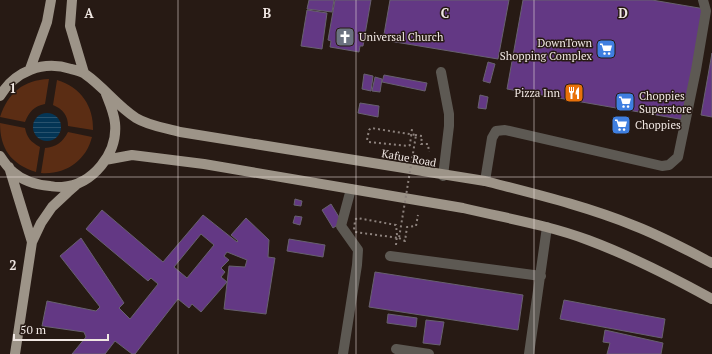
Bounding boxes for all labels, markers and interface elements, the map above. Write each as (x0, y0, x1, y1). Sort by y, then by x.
text: A (84, 4, 94, 22)
text: B (263, 4, 271, 22)
text: C (441, 4, 449, 22)
text: D (618, 4, 628, 22)
church icon: Universal Church (334, 26, 356, 48)
place label: Universal Church (359, 30, 444, 44)
place label: DownTown Shopping Complex (500, 36, 592, 63)
supermarket icon: DownTown Shopping Complex (595, 38, 617, 60)
text: 1 (9, 79, 17, 97)
restaurant icon: Pizza Inn (563, 82, 585, 104)
place label: Pizza Inn (514, 86, 560, 100)
place label: Choppies Superstore (639, 89, 692, 116)
supermarket icon: Choppies Superstore (614, 91, 636, 113)
supermarket icon: Choppies (610, 114, 632, 136)
place label: Choppies (635, 118, 681, 132)
street label: Kafue Road (380, 146, 438, 170)
text: 2 (9, 256, 17, 274)
scale bar (14, 316, 108, 342)
text: 50 m (20, 322, 47, 337)

